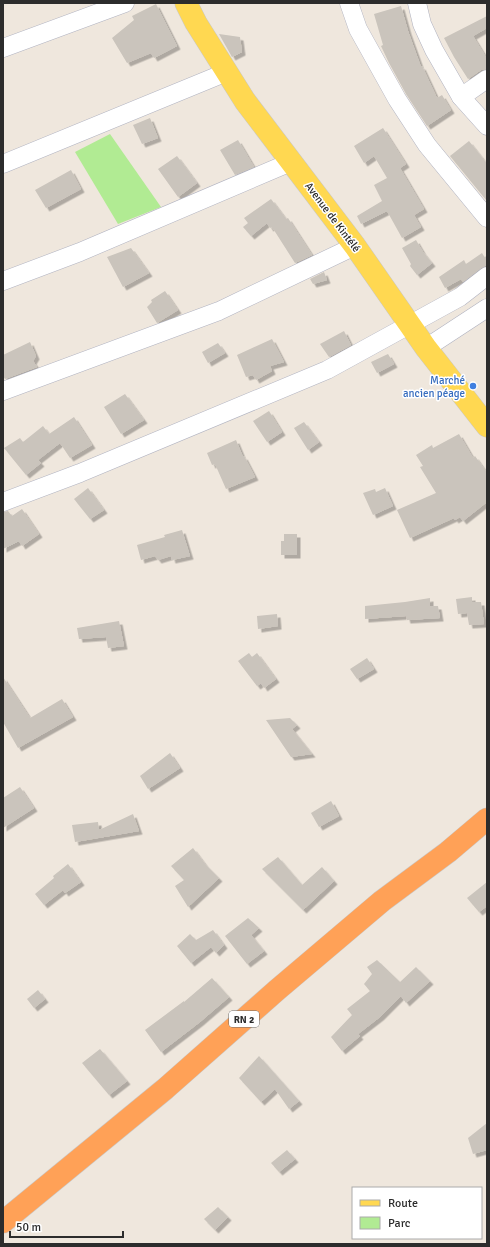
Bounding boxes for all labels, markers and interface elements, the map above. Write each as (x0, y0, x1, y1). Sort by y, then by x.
street label: Avenue de Kintélé (302, 180, 363, 255)
place label: Marché ancien péage (403, 374, 465, 400)
marker: Marché ancien péage (468, 381, 478, 391)
road number: RN 2 (229, 1011, 259, 1027)
legend (352, 1187, 482, 1239)
text: Route (388, 1196, 418, 1211)
scale bar (10, 1213, 123, 1239)
text: Parc (388, 1216, 411, 1231)
text: 50 m (16, 1220, 41, 1235)

